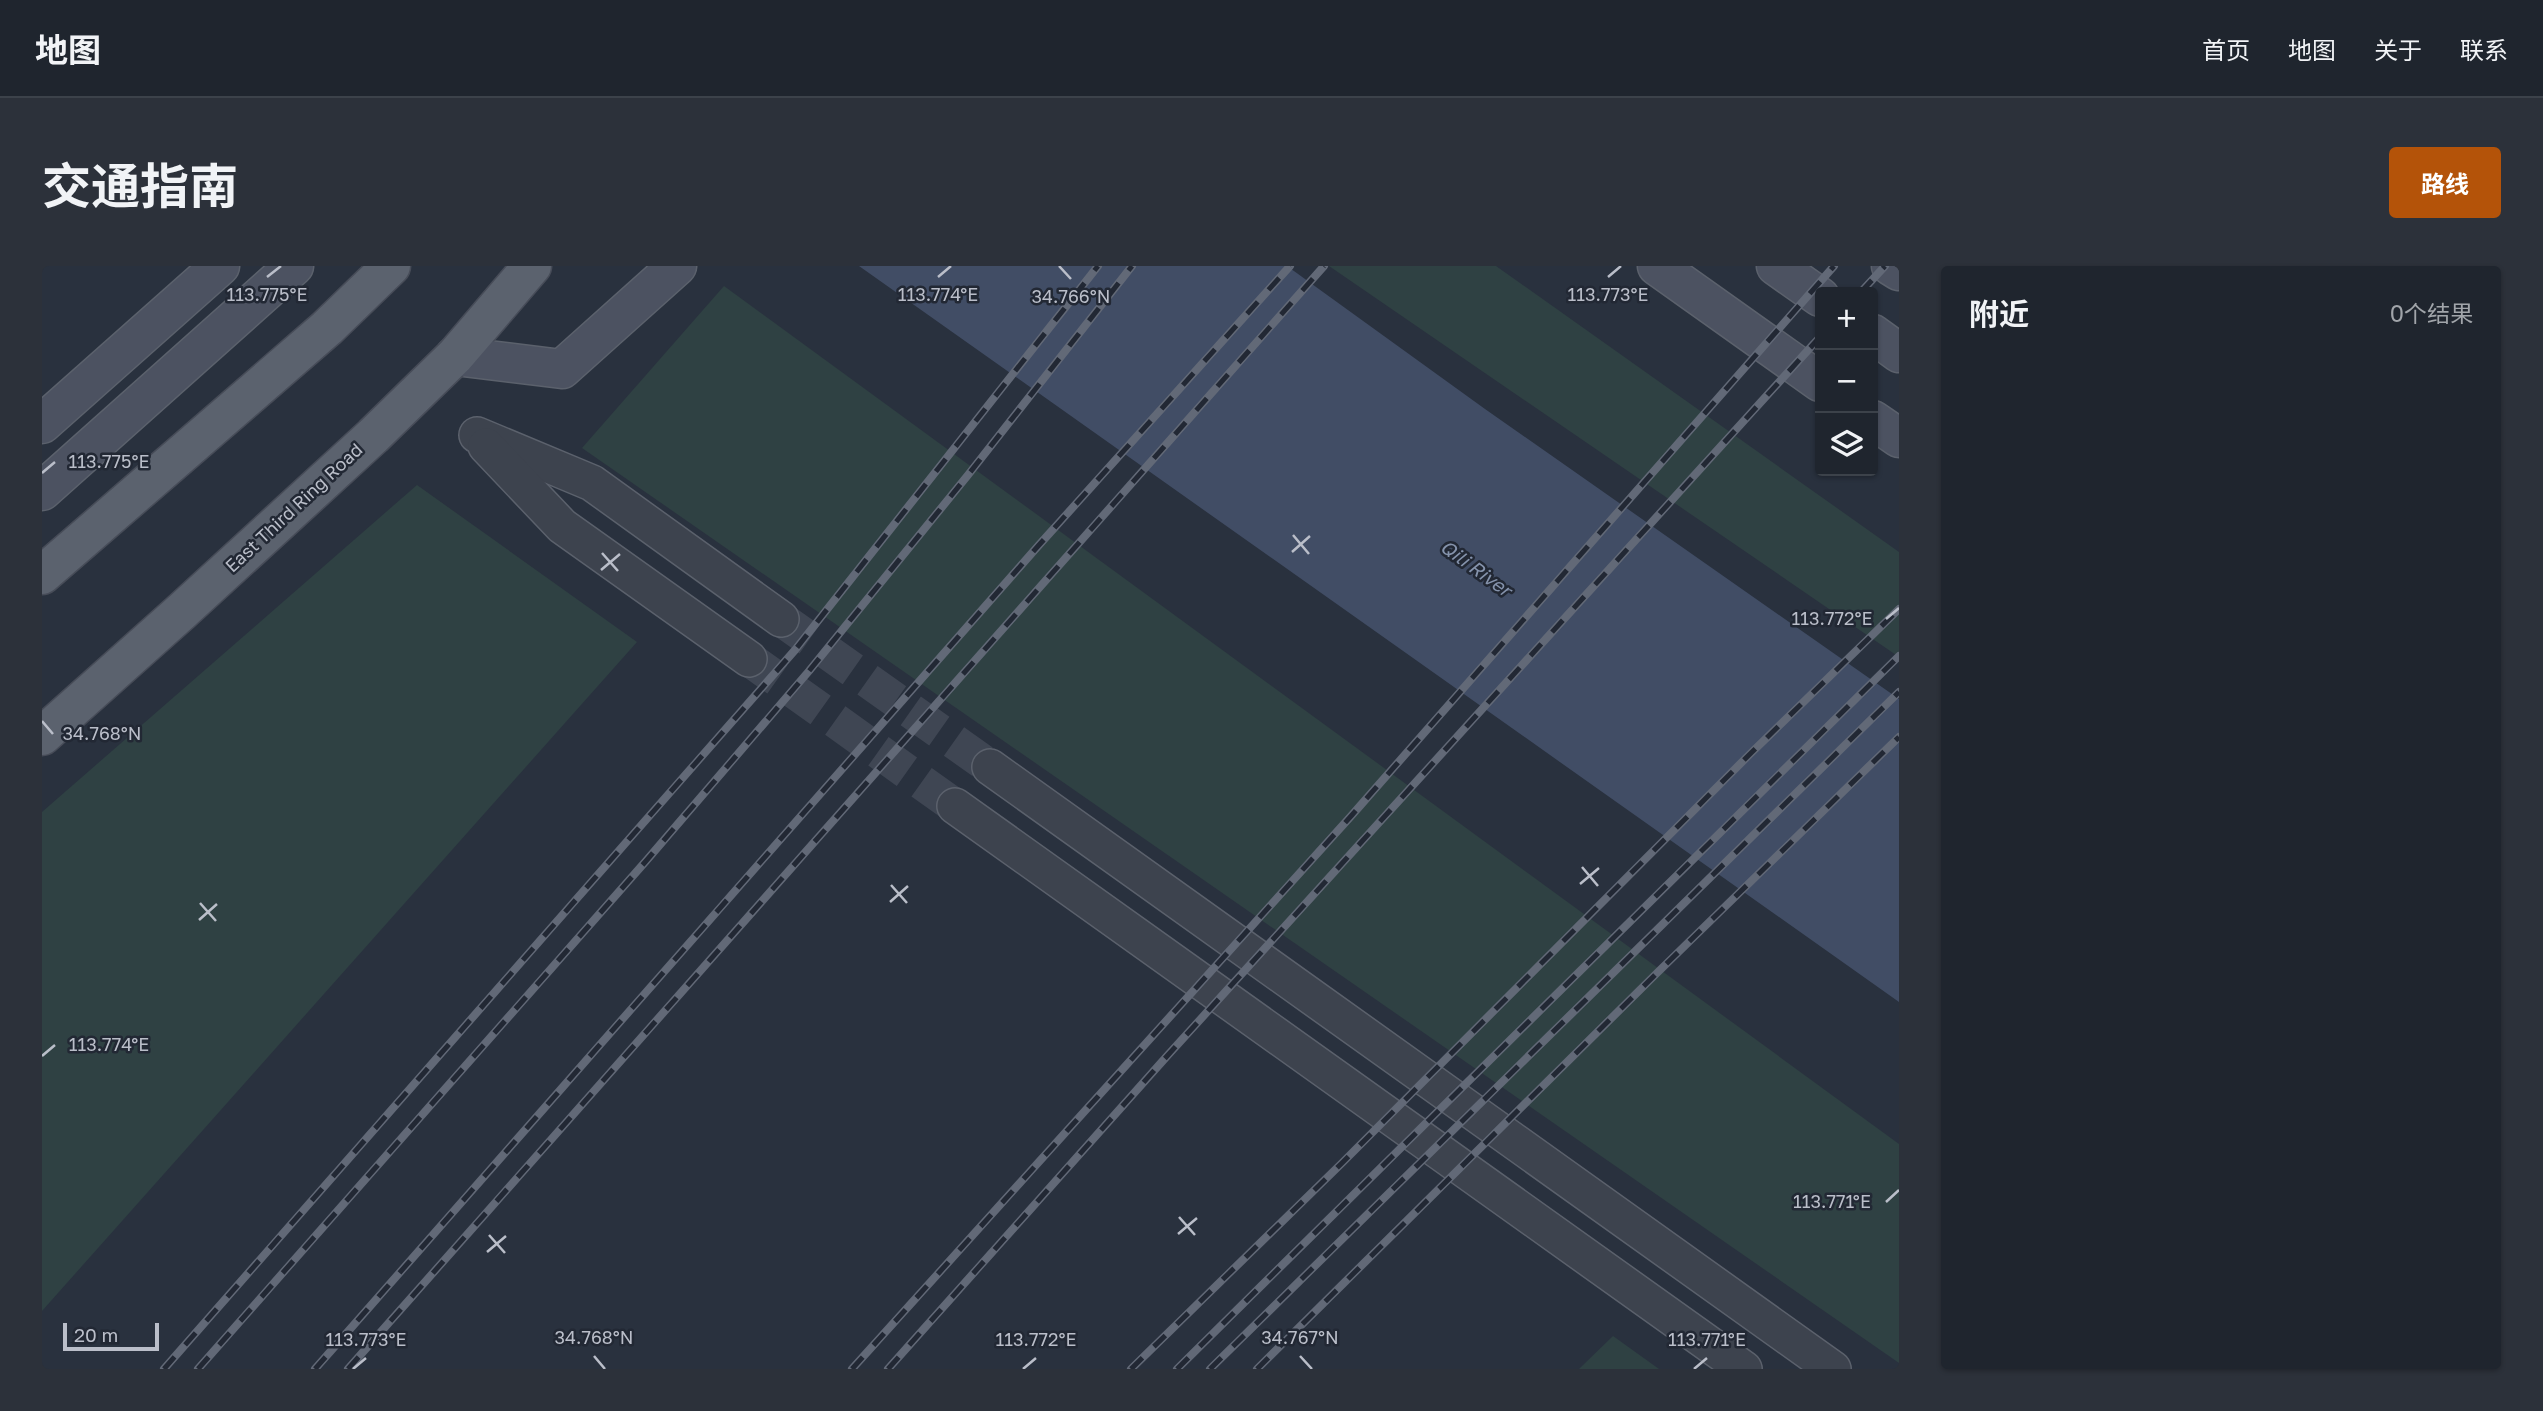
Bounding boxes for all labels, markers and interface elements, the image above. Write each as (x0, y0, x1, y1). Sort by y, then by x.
text: 地图 (35, 30, 101, 69)
text: 首页 (2202, 35, 2250, 64)
text: 地图 (2288, 35, 2336, 64)
text: 关于 (2374, 35, 2422, 64)
text: 联系 (2460, 35, 2508, 64)
button: 路线 (2389, 147, 2501, 218)
text: 交通指南 (42, 156, 238, 215)
text: 113.775°E (227, 283, 307, 305)
text: 113.774°E (898, 283, 978, 305)
text: 113.773°E (1568, 283, 1649, 305)
text: 34.766°N (1032, 285, 1110, 307)
map controls (1815, 287, 1878, 476)
button: + (1815, 287, 1878, 350)
text: 附近 (1969, 296, 2029, 332)
text: 0个结果 (2390, 299, 2473, 327)
button: − (1815, 350, 1878, 413)
button: layers (1815, 413, 1878, 476)
street label: East Third Ring Road (220, 438, 366, 577)
text: 113.775°E (69, 450, 149, 472)
water label: Qili River (1436, 534, 1518, 602)
text: 113.772°E (1792, 607, 1872, 629)
text: 34.768°N (62, 722, 142, 744)
text: 113.774°E (69, 1033, 149, 1055)
text: 113.771°E (1793, 1190, 1871, 1212)
scale bar (63, 1320, 159, 1352)
text: 20 m (74, 1323, 118, 1346)
text: 34.768°N (554, 1326, 634, 1348)
text: 34.767°N (1261, 1326, 1339, 1348)
text: 113.773°E (326, 1328, 407, 1350)
text: 113.772°E (996, 1328, 1076, 1350)
text: 113.771°E (1668, 1328, 1746, 1350)

